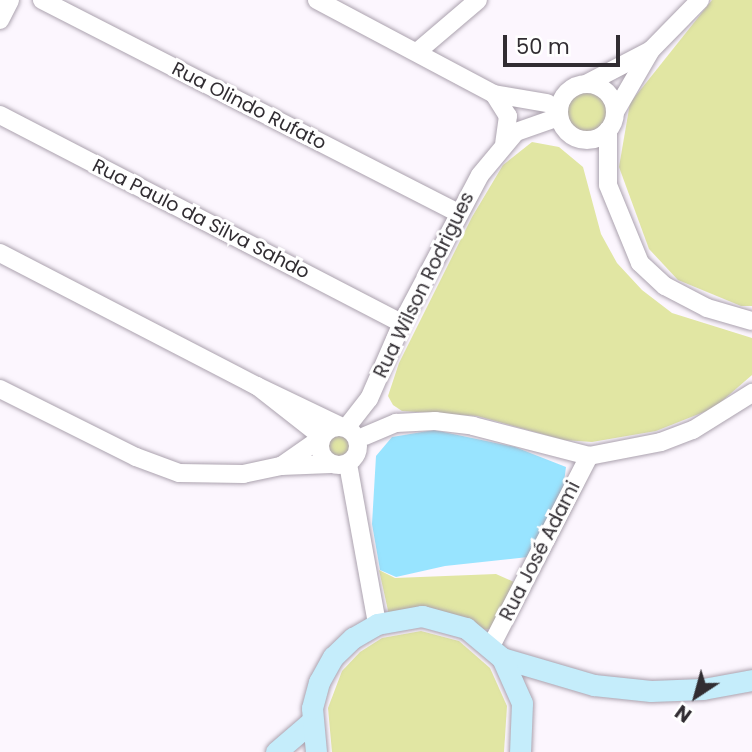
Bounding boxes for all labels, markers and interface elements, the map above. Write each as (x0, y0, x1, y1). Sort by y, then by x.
scale bar (507, 21, 624, 65)
text: 50 m (516, 32, 570, 61)
street label: Rua Olindo Rufato (168, 57, 330, 155)
street label: Rua Paulo da Silva Sahdo (89, 154, 313, 284)
street label: Rua Wilson Rodrigues (369, 188, 479, 382)
street label: Rua José Adami (495, 477, 585, 625)
north arrow (661, 661, 731, 731)
text: N (670, 698, 697, 729)

